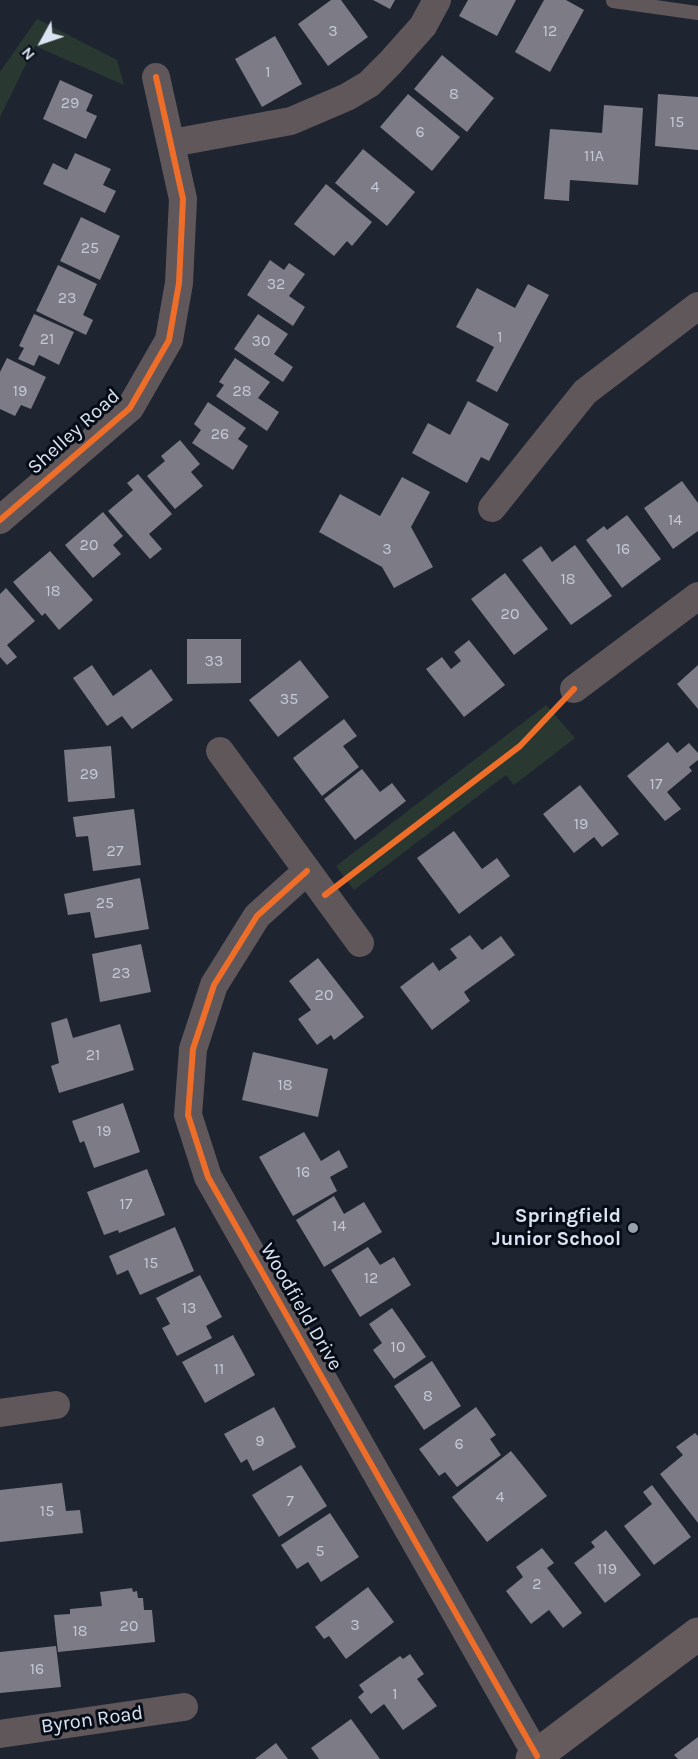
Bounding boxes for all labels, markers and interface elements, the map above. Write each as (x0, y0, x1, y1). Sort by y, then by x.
north arrow (12, 12, 72, 72)
house number: 3 (328, 21, 338, 41)
house number: 12 (543, 21, 557, 41)
text: N (17, 43, 39, 64)
house number: 1 (265, 62, 271, 82)
house number: 8 (449, 84, 459, 104)
house number: 29 (61, 93, 79, 113)
house number: 15 (670, 112, 684, 132)
house number: 6 (415, 122, 425, 142)
house number: 11A (584, 146, 604, 166)
house number: 4 (371, 177, 379, 197)
house number: 25 (81, 238, 99, 258)
house number: 32 (267, 274, 285, 294)
house number: 23 (58, 288, 76, 308)
house number: 1 (497, 327, 503, 347)
house number: 21 (40, 329, 54, 349)
house number: 30 (252, 331, 270, 351)
house number: 19 (13, 381, 27, 401)
house number: 28 (232, 381, 252, 401)
street label: Shelley Road (23, 384, 125, 480)
house number: 26 (211, 424, 229, 444)
house number: 14 (668, 510, 682, 530)
house number: 20 (80, 535, 98, 555)
house number: 3 (382, 539, 392, 559)
house number: 16 (616, 539, 630, 559)
house number: 18 (560, 569, 576, 589)
house number: 18 (45, 581, 61, 601)
house number: 20 (501, 604, 519, 624)
house number: 33 (205, 651, 223, 671)
house number: 35 (280, 689, 298, 709)
house number: 29 (80, 764, 98, 784)
house number: 17 (650, 774, 662, 794)
house number: 19 (574, 814, 588, 834)
house number: 27 (107, 841, 123, 861)
house number: 25 (96, 893, 114, 913)
house number: 23 (112, 963, 130, 983)
house number: 20 (315, 985, 333, 1005)
house number: 21 (86, 1045, 100, 1065)
house number: 18 (277, 1075, 293, 1095)
house number: 19 (97, 1121, 111, 1141)
house number: 16 (296, 1162, 310, 1182)
house number: 17 (120, 1194, 132, 1214)
place label: Springfield Junior School (492, 1204, 621, 1251)
house number: 14 (332, 1216, 346, 1236)
marker: Springfield Junior School (626, 1221, 640, 1235)
street label: Woodfield Drive (255, 1239, 347, 1375)
house number: 15 (144, 1253, 158, 1273)
house number: 12 (364, 1268, 378, 1288)
house number: 13 (182, 1298, 196, 1318)
house number: 10 (391, 1337, 405, 1357)
house number: 11 (214, 1359, 224, 1379)
house number: 8 (423, 1386, 433, 1406)
house number: 9 (255, 1431, 265, 1451)
house number: 6 (454, 1434, 464, 1454)
house number: 4 (496, 1487, 504, 1507)
house number: 7 (286, 1491, 294, 1511)
house number: 15 (40, 1501, 54, 1521)
house number: 5 (315, 1541, 325, 1561)
house number: 119 (597, 1559, 617, 1579)
house number: 2 (532, 1574, 542, 1594)
house number: 3 (350, 1615, 360, 1635)
house number: 20 (120, 1616, 138, 1636)
house number: 18 (72, 1621, 88, 1641)
house number: 16 (30, 1659, 44, 1679)
house number: 1 (392, 1684, 398, 1704)
street label: Byron Road (39, 1701, 145, 1739)

